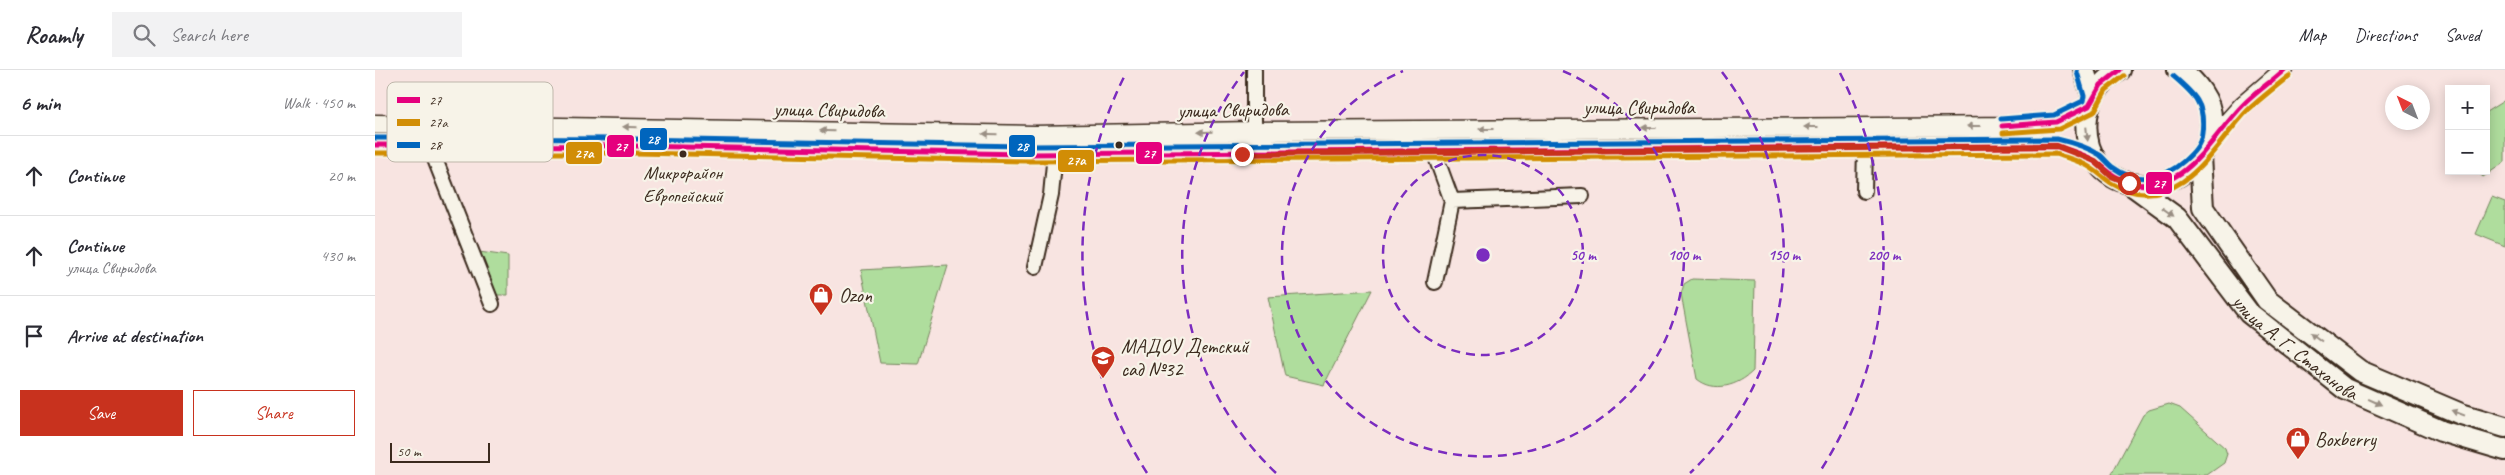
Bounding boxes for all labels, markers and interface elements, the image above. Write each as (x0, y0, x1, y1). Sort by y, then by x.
search box (112, 12, 462, 57)
text: Roamly (25, 20, 82, 50)
icon: search (130, 21, 158, 49)
text: Search here (170, 23, 248, 47)
text: Map (2299, 24, 2326, 46)
text: Directions (2354, 24, 2417, 46)
text: Saved (2445, 24, 2480, 46)
legend (387, 82, 553, 162)
north arrow (2385, 85, 2430, 130)
map controls (2445, 85, 2490, 175)
button: + (2445, 85, 2490, 130)
text: 6 min (20, 90, 61, 116)
text: 27 (429, 92, 442, 109)
text: Walk · 450 m (283, 93, 355, 113)
street label: улица Свиридова (1583, 95, 1696, 120)
street label: улица Свиридова (772, 97, 886, 123)
street label: улица Свиридова (1176, 97, 1290, 123)
text: 27а (429, 114, 449, 131)
one-way arrow (1966, 122, 1982, 130)
one-way arrow (622, 123, 638, 131)
one-way arrow (1803, 123, 1819, 131)
one-way arrow (1641, 124, 1657, 132)
one-way arrow (1478, 125, 1494, 133)
one-way arrow (2083, 126, 2091, 142)
line badge: 28 (639, 127, 668, 151)
one-way arrow (819, 127, 835, 135)
one-way arrow (1197, 128, 1213, 136)
one-way arrow (982, 130, 998, 138)
button: − (2445, 130, 2490, 175)
text: 28 (647, 131, 661, 148)
line badge: 27 (606, 134, 635, 158)
line badge: 28 (1008, 134, 1036, 158)
text: 28 (429, 137, 443, 154)
text: 27 (615, 138, 629, 155)
text: 28 (1016, 138, 1030, 155)
unlabelled marker (1114, 140, 1124, 150)
line badge: 27а (565, 141, 603, 165)
line badge: 27 (1135, 141, 1163, 165)
route end (1231, 143, 1254, 166)
text: 27а (575, 145, 595, 162)
text: 27 (1143, 145, 1157, 162)
marker: Микрорайон Европейский (678, 149, 688, 159)
line badge: 27а (1057, 149, 1095, 173)
text: 27а (1067, 152, 1087, 169)
place label: Микрорайон Европейский (643, 161, 724, 208)
icon: ahead (20, 162, 48, 190)
text: Continue (67, 164, 124, 188)
text: 20 m (328, 166, 355, 186)
line badge: 27 (2145, 171, 2173, 195)
route start (2118, 172, 2141, 195)
text: 27 (2153, 175, 2167, 192)
one-way arrow (2161, 207, 2175, 217)
text: Continue (67, 234, 124, 258)
icon: ahead (20, 242, 48, 270)
text: 430 m (321, 246, 355, 266)
centre of rings (1474, 246, 1492, 264)
text: 50 m (1570, 246, 1597, 265)
text: 100 m (1668, 246, 1702, 265)
text: 150 m (1768, 246, 1802, 265)
text: 200 m (1868, 246, 1902, 265)
text: улица Свиридова (67, 258, 156, 278)
shop icon: Ozon (808, 282, 834, 316)
place label: Ozon (839, 283, 873, 308)
street label: улица А. Г. Стаханова (2226, 289, 2362, 406)
icon: arrive (20, 322, 48, 350)
text: Arrive at destination (67, 324, 203, 348)
one-way arrow (2310, 332, 2323, 343)
place label: МАДОУ Детский сад №32 (1121, 334, 1250, 382)
school or university icon: МАДОУ Детский сад №32 (1090, 345, 1116, 379)
button: Save (20, 390, 183, 436)
button: Share (193, 390, 355, 436)
one-way arrow (2368, 399, 2382, 407)
one-way arrow (2451, 409, 2466, 416)
shop icon: Boxberry (2285, 426, 2311, 460)
place label: Boxberry (2315, 427, 2377, 452)
scale bar (390, 440, 490, 463)
text: 50 m (397, 443, 421, 460)

